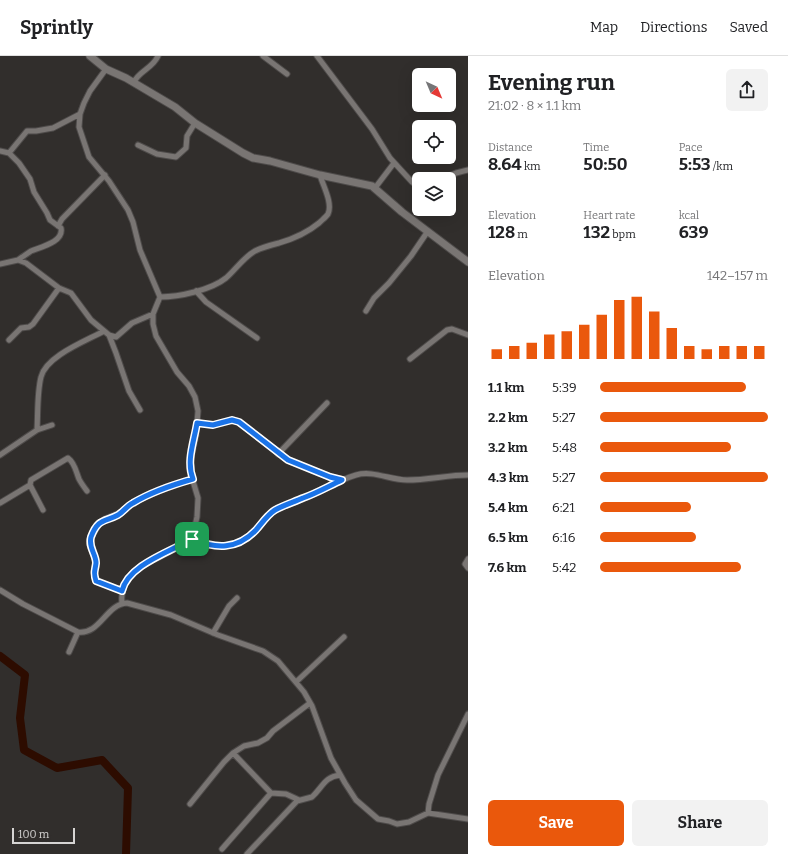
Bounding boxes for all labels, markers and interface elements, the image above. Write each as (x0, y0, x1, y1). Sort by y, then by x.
text: Sprintly (20, 16, 93, 39)
text: Map (590, 19, 618, 36)
text: Directions (640, 19, 708, 36)
text: Saved (730, 19, 768, 36)
north arrow (412, 68, 456, 112)
map controls (412, 68, 456, 216)
text: Evening run (488, 69, 615, 96)
button: share (726, 69, 768, 111)
text: 21:02 · 8 × 1.1 km (488, 98, 581, 113)
button: locate (412, 120, 456, 164)
text: Distance (488, 141, 533, 154)
text: Time (583, 141, 609, 154)
text: Pace (679, 141, 702, 154)
text: 8.64 (488, 154, 522, 175)
text: 50:50 (583, 154, 627, 175)
text: 5:53 (679, 154, 711, 175)
text: km (522, 160, 540, 173)
text: /km (711, 160, 733, 173)
button: layers (412, 172, 456, 216)
text: Elevation (488, 209, 536, 222)
text: Heart rate (583, 209, 635, 222)
text: kcal (679, 209, 699, 222)
text: 128 (488, 222, 515, 243)
text: 132 (583, 222, 610, 243)
text: 639 (679, 222, 708, 243)
text: m (515, 228, 528, 241)
text: bpm (610, 228, 636, 241)
text: Elevation (488, 268, 545, 283)
text: 142–157 m (707, 268, 768, 283)
text: 1.1 km (488, 380, 524, 395)
text: 5:39 (552, 380, 577, 395)
text: 2.2 km (488, 410, 528, 425)
text: 5:27 (552, 410, 575, 425)
text: 3.2 km (488, 440, 528, 455)
text: 5:48 (552, 440, 577, 455)
text: 4.3 km (488, 470, 529, 485)
text: 5:27 (552, 470, 575, 485)
text: 5.4 km (488, 500, 528, 515)
text: 6:21 (552, 500, 575, 515)
pin (175, 522, 209, 556)
icon: arrive (181, 528, 203, 550)
text: 6.5 km (488, 530, 528, 545)
text: 6:16 (552, 530, 575, 545)
text: 7.6 km (488, 560, 526, 575)
text: 5:42 (552, 560, 576, 575)
button: Save (488, 800, 624, 846)
button: Share (632, 800, 768, 846)
scale bar (12, 826, 75, 845)
text: 100 m (18, 828, 49, 841)

